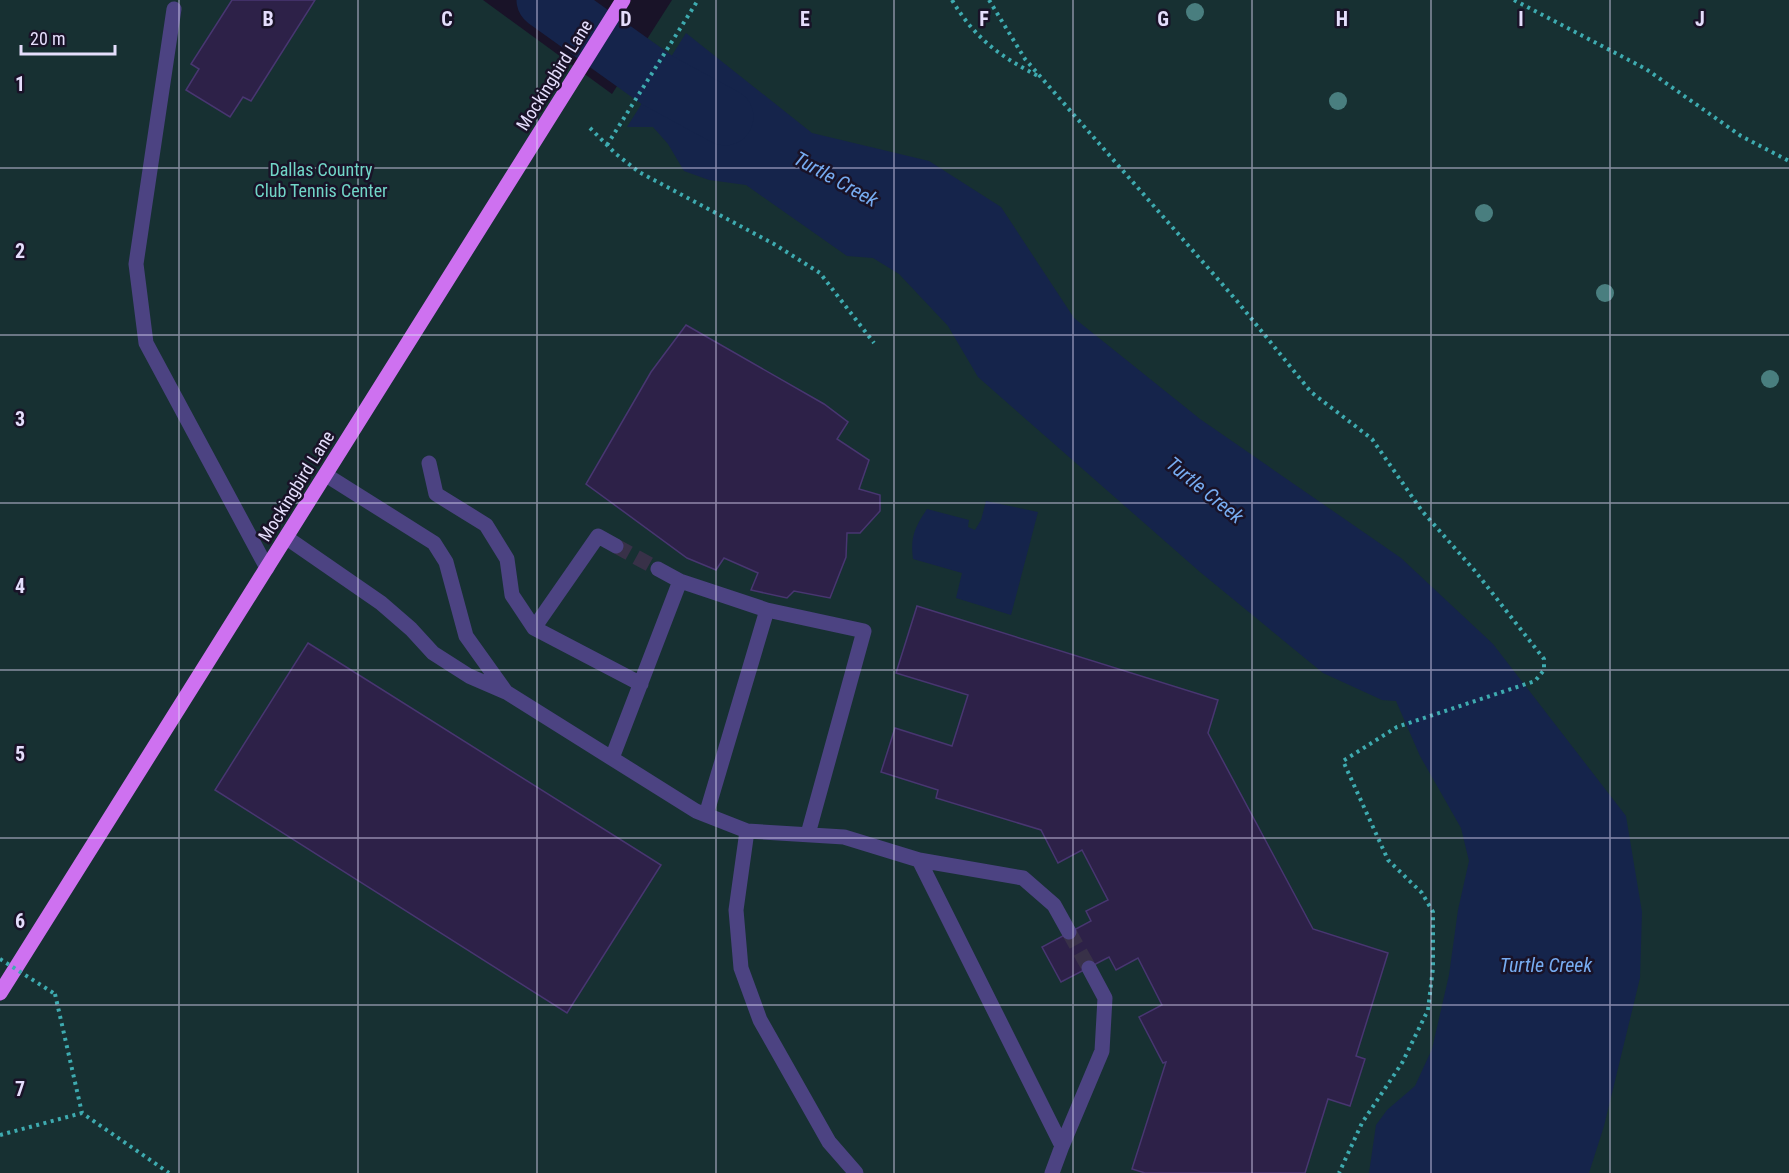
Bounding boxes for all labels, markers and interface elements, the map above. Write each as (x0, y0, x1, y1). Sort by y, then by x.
text: B (262, 7, 274, 31)
text: C (441, 7, 453, 31)
text: D (620, 7, 632, 31)
text: E (800, 7, 810, 31)
text: F (979, 7, 989, 31)
text: G (1157, 7, 1169, 31)
text: H (1336, 7, 1348, 31)
text: I (1518, 7, 1524, 31)
text: J (1695, 7, 1705, 31)
street label: Mockingbird Lane (512, 16, 596, 134)
scale bar (21, 18, 116, 56)
text: 20 m (30, 28, 65, 49)
text: 1 (15, 72, 25, 96)
water label: Turtle Creek (790, 146, 883, 213)
park label: Dallas Country Club Tennis Center (254, 159, 388, 201)
text: 2 (15, 239, 25, 263)
text: 3 (15, 407, 25, 431)
street label: Mockingbird Lane (254, 427, 338, 545)
water label: Turtle Creek (1162, 452, 1249, 529)
text: 4 (15, 574, 25, 598)
text: 5 (15, 742, 25, 766)
text: 6 (15, 909, 25, 933)
water label: Turtle Creek (1500, 953, 1593, 977)
text: 7 (15, 1077, 25, 1101)

